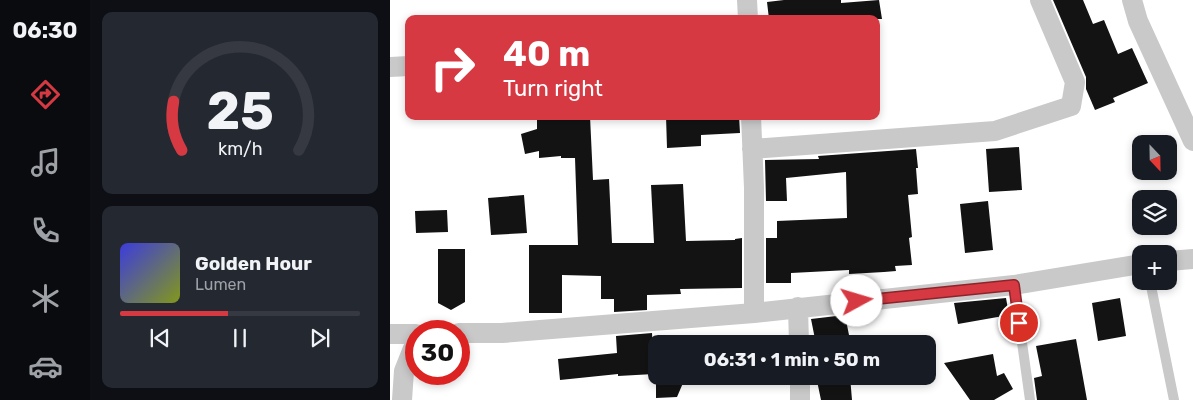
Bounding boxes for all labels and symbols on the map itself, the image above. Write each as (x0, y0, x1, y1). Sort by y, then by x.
north arrow (1132, 135, 1178, 180)
position arrow (830, 274, 882, 326)
pin (998, 302, 1040, 344)
speed limit sign: 30 (405, 320, 470, 385)

